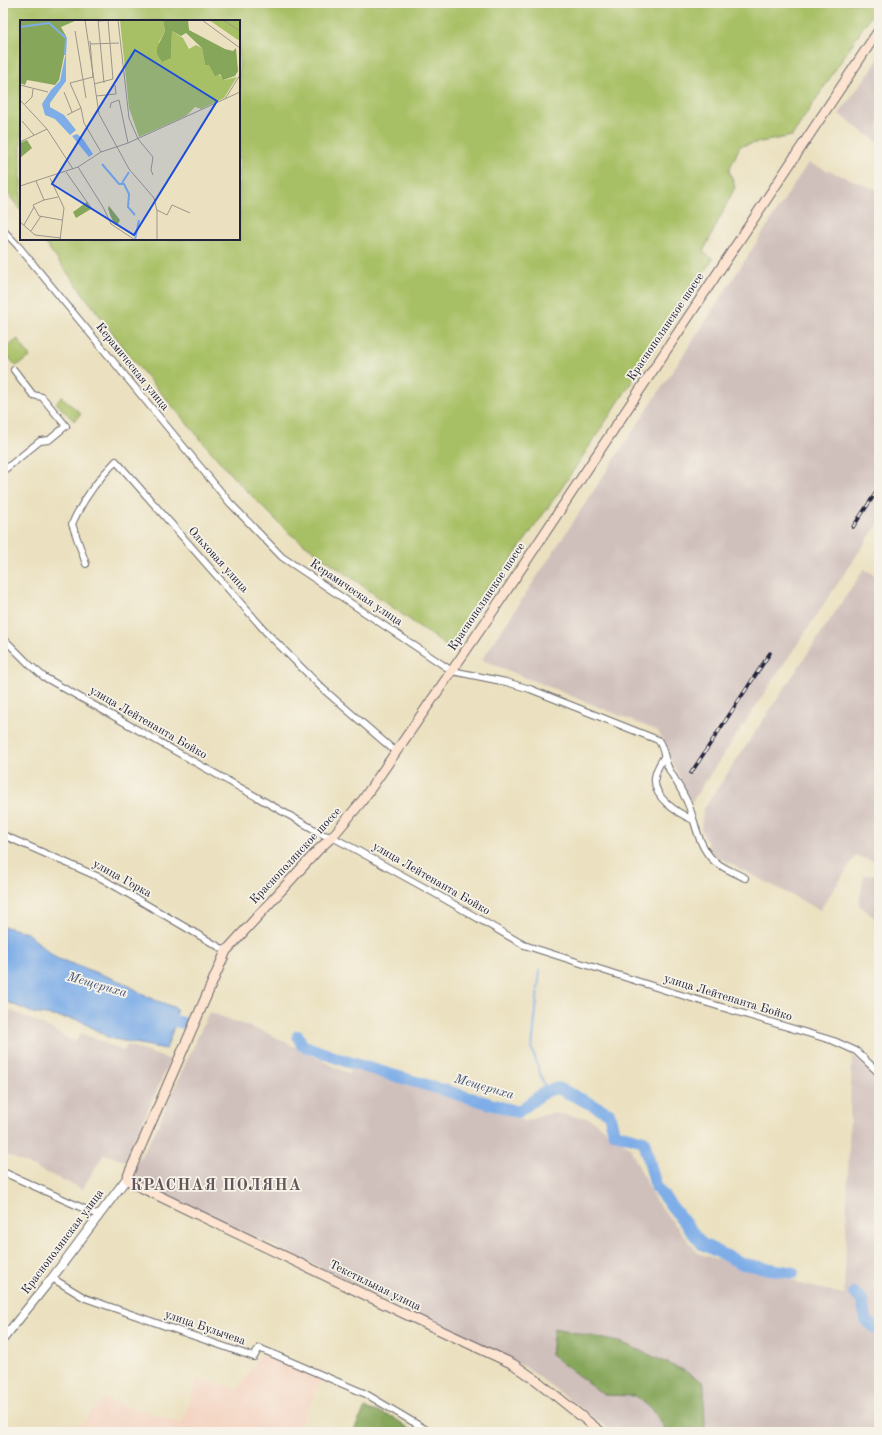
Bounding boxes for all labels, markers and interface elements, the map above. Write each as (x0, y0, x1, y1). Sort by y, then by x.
inset map (20, 20, 240, 240)
street label: Краснополянское шоссе (625, 271, 707, 383)
street label: Керамическая улица (93, 321, 171, 413)
street label: Ольховая улица (186, 525, 250, 595)
street label: Краснополянское шоссе (446, 541, 528, 653)
street label: Керамическая улица (308, 558, 404, 628)
street label: улица Лейтенанта Бойко (87, 684, 209, 762)
street label: Краснополянское шоссе (248, 805, 344, 907)
street label: улица Лейтенанта Бойко (370, 840, 492, 918)
street label: улица Горка (91, 858, 153, 900)
water label: Мещериха (65, 970, 128, 1000)
street label: улица Лейтенанта Бойко (662, 973, 794, 1023)
water label: Мещериха (452, 1072, 515, 1102)
district label: КРАСНАЯ ПОЛЯНА (130, 1178, 302, 1194)
street label: Краснополянская улица (20, 1187, 106, 1297)
street label: Текстильная улица (327, 1259, 423, 1313)
street label: улица Булычева (163, 1309, 247, 1347)

